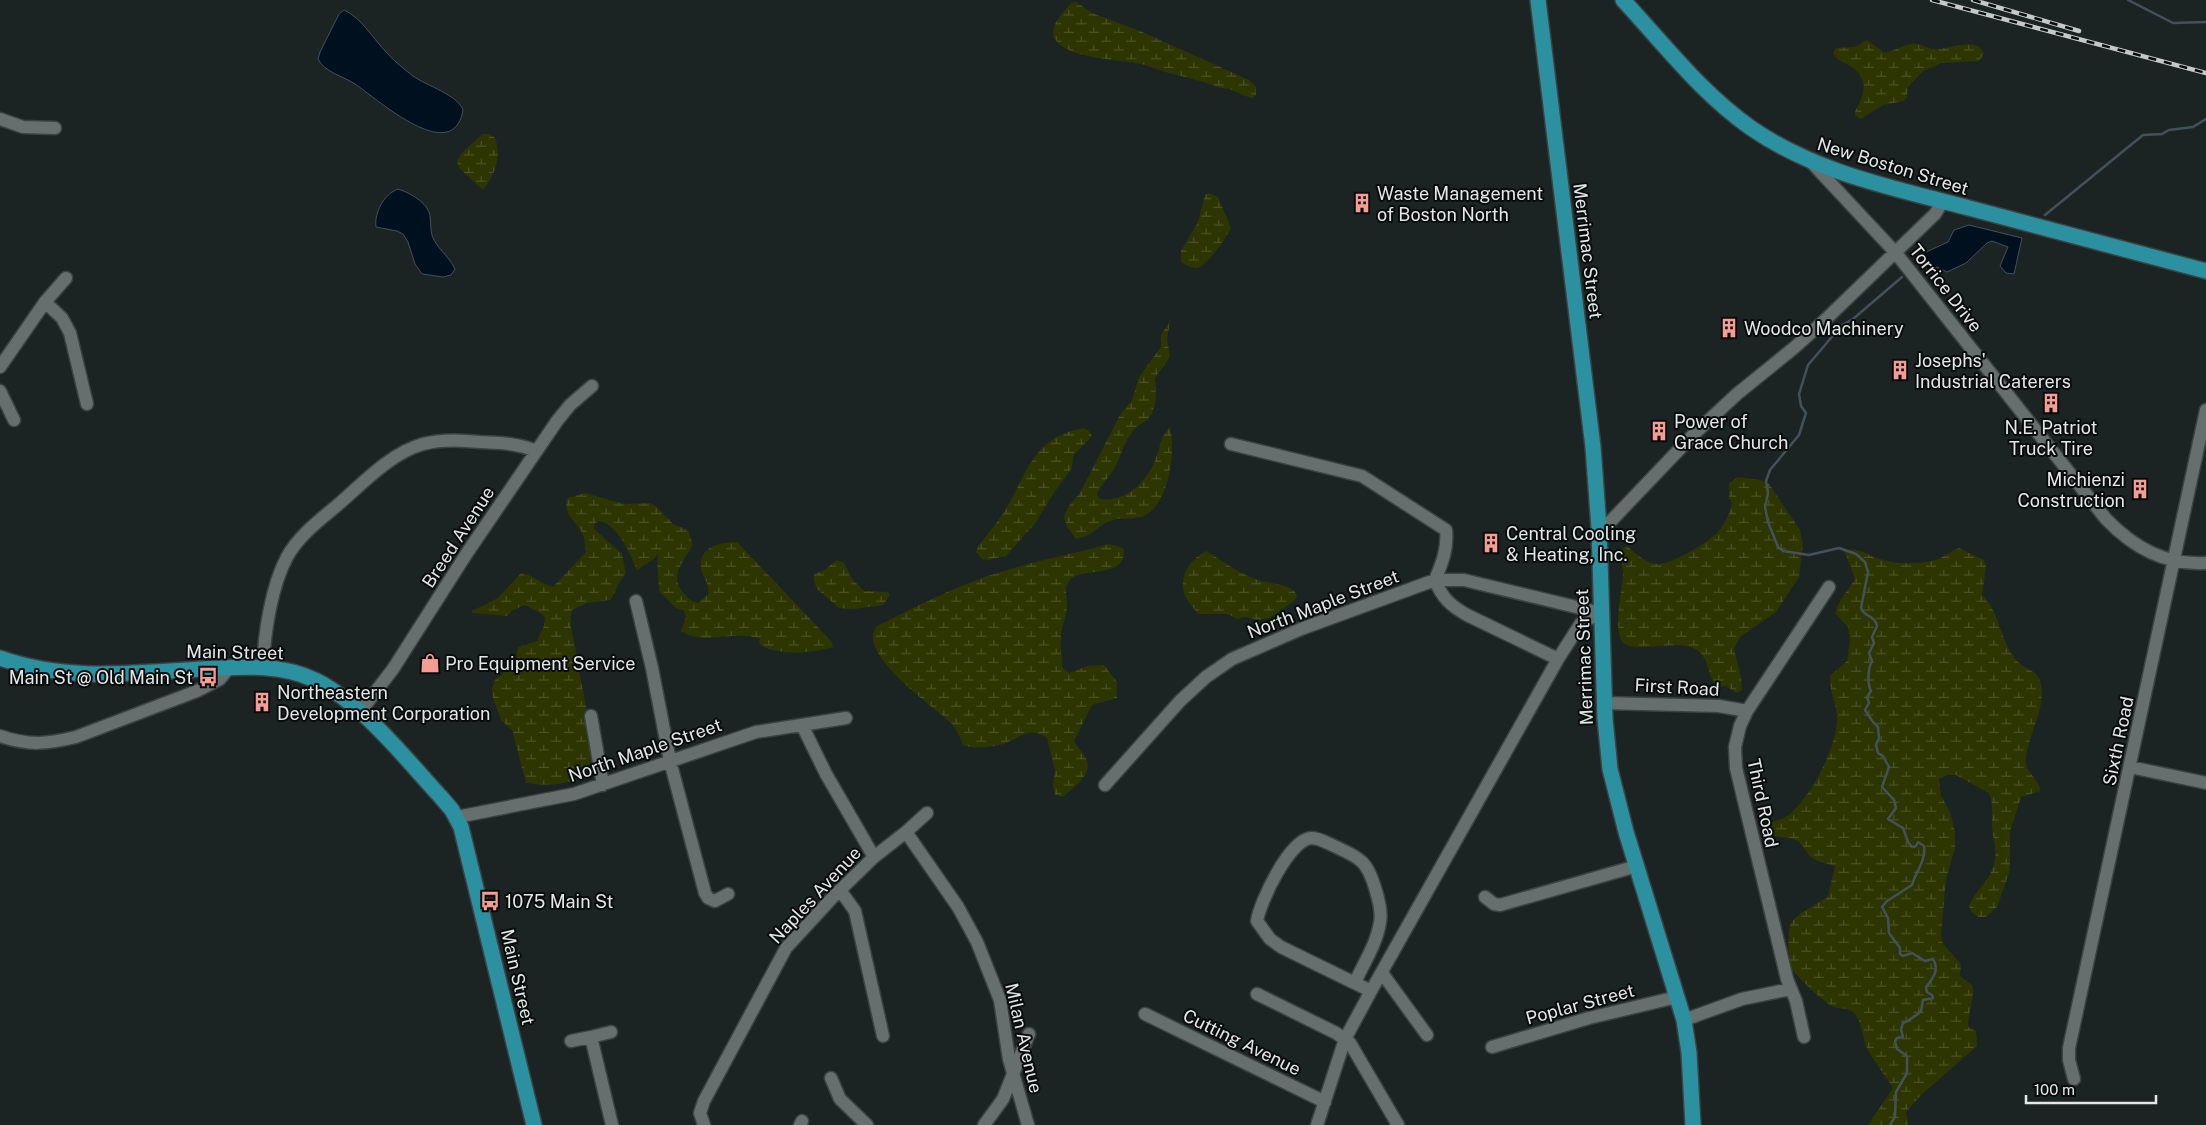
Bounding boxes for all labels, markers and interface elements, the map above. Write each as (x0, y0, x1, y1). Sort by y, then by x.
street label: New Boston Street (1815, 133, 1971, 199)
street label: Merrimac Street (1569, 182, 1607, 320)
place label: Waste Management of Boston North (1377, 183, 1543, 225)
building icon: Waste Management of Boston North (1351, 192, 1373, 214)
street label: Torrice Drive (1905, 240, 1987, 336)
building icon: Woodco Machinery (1718, 317, 1740, 339)
place label: Woodco Machinery (1744, 318, 1904, 339)
place label: Josephs' Industrial Caterers (1915, 350, 2071, 392)
building icon: Josephs' Industrial Caterers (1889, 359, 1911, 381)
building icon: N.E. Patriot Truck Tire (2040, 392, 2062, 414)
place label: Power of Grace Church (1674, 411, 1788, 453)
place label: N.E. Patriot Truck Tire (2005, 417, 2097, 459)
building icon: Power of Grace Church (1648, 420, 1670, 442)
place label: Michienzi Construction (2017, 469, 2125, 511)
building icon: Michienzi Construction (2129, 478, 2151, 500)
street label: Breed Avenue (418, 483, 498, 591)
place label: Central Cooling & Heating, Inc. (1506, 523, 1636, 565)
building icon: Central Cooling & Heating, Inc. (1480, 532, 1502, 554)
street label: North Maple Street (1244, 565, 1402, 643)
street label: Merrimac Street (1571, 588, 1597, 726)
street label: Main Street (186, 641, 284, 663)
shop icon: Pro Equipment Service (419, 652, 441, 674)
place label: Pro Equipment Service (445, 653, 636, 674)
bus stop icon: Main St @ Old Main St (197, 666, 219, 688)
place label: Main St @ Old Main St (9, 667, 193, 688)
street label: First Road (1634, 674, 1720, 700)
place label: Northeastern Development Corporation (277, 682, 490, 724)
building icon: Northeastern Development Corporation (251, 691, 273, 713)
street label: Sixth Road (2098, 694, 2138, 788)
street label: North Maple Street (566, 714, 724, 786)
street label: Third Road (1743, 757, 1783, 849)
street label: Naples Avenue (765, 842, 865, 948)
bus stop icon: 1075 Main St (479, 890, 501, 912)
place label: 1075 Main St (505, 891, 614, 912)
street label: Main Street (497, 927, 539, 1027)
street label: Poplar Street (1523, 979, 1637, 1029)
street label: Milan Avenue (1001, 981, 1047, 1095)
street label: Cutting Avenue (1180, 1004, 1304, 1080)
scale bar (2026, 1072, 2156, 1104)
text: 100 m (2034, 1081, 2075, 1098)

